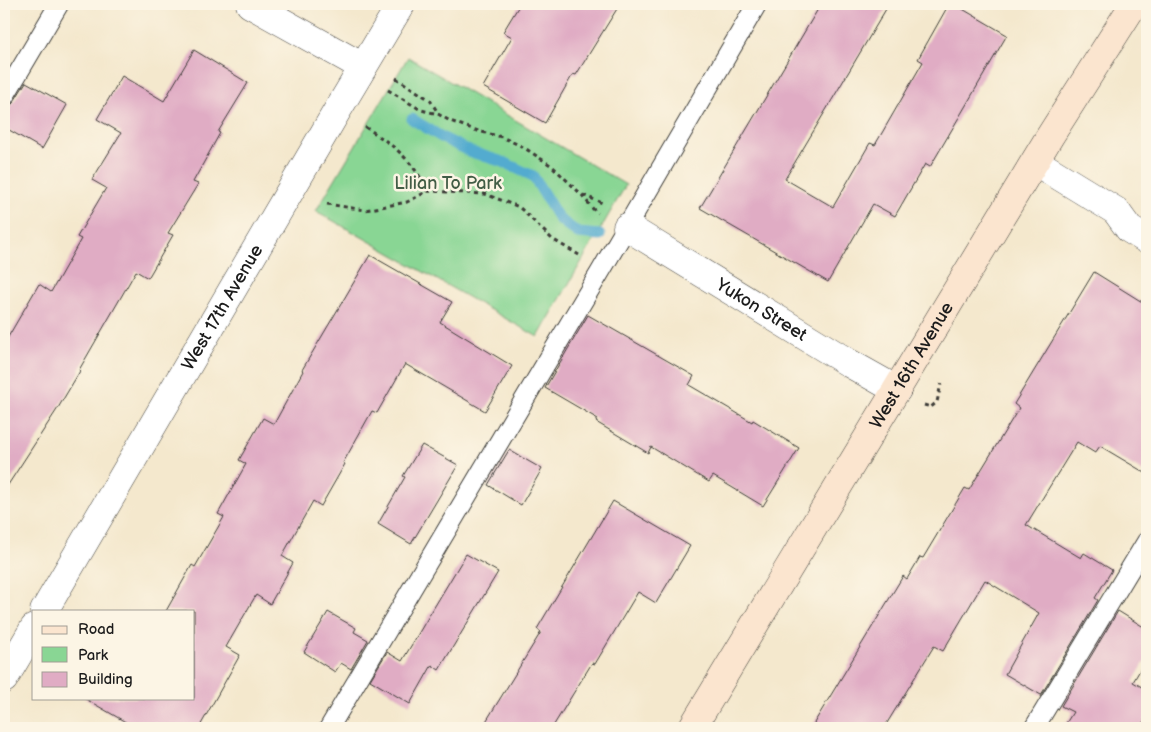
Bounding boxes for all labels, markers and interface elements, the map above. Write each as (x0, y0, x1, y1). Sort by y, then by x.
park label: Lilian To Park (394, 173, 502, 194)
street label: West 17th Avenue (177, 241, 268, 374)
street label: Yukon Street (711, 274, 811, 346)
street label: West 16th Avenue (866, 298, 958, 433)
legend (32, 610, 195, 700)
text: Road (78, 620, 114, 639)
text: Park (78, 646, 109, 665)
text: Building (78, 670, 133, 689)

